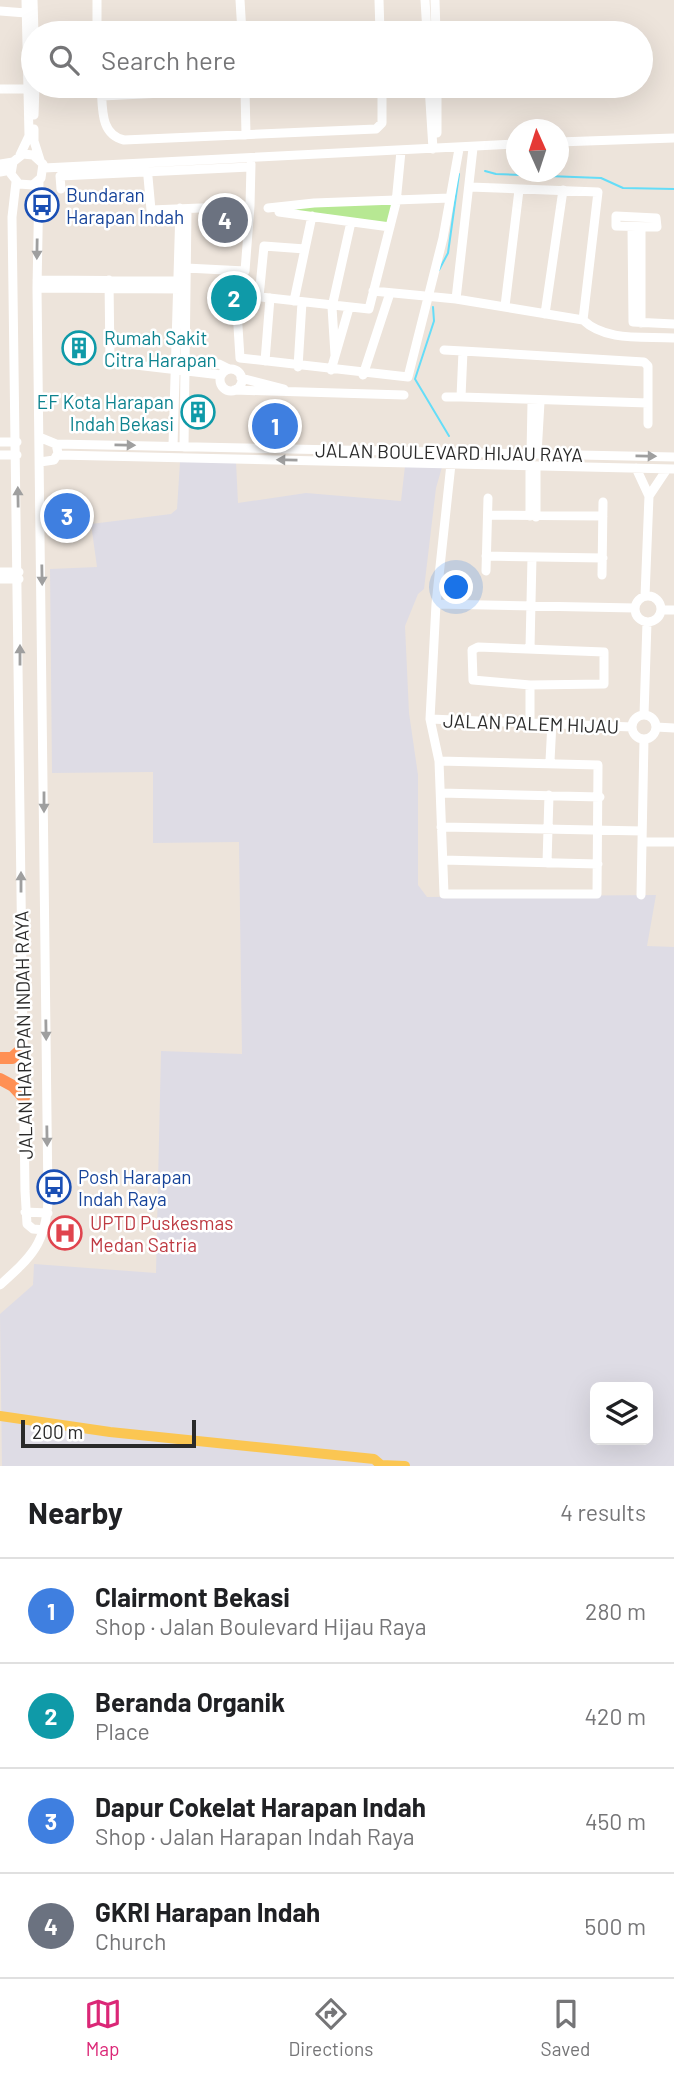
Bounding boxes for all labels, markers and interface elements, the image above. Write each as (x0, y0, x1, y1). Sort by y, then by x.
search box (21, 21, 653, 98)
icon: search (45, 41, 83, 79)
text: Search here (101, 44, 236, 75)
north arrow (506, 119, 569, 182)
place label: Bundaran Harapan Indah (66, 183, 184, 228)
bus stop icon: Bundaran Harapan Indah (23, 186, 61, 224)
pin: 4 (202, 194, 248, 246)
one-way arrow (31, 238, 43, 260)
pin: 2 (211, 272, 257, 324)
place label: Rumah Sakit Citra Harapan (104, 326, 217, 371)
building icon: Rumah Sakit Citra Harapan (60, 329, 98, 367)
place label: EF Kota Harapan Indah Bekasi (37, 390, 174, 435)
building icon: EF Kota Harapan Indah Bekasi (179, 393, 217, 431)
pin: 1 (252, 400, 298, 452)
street label: JALAN BOULEVARD HIJAU RAYA (315, 438, 583, 466)
one-way arrow (114, 440, 136, 451)
one-way arrow (635, 451, 657, 462)
one-way arrow (276, 455, 298, 466)
one-way arrow (12, 486, 24, 508)
pin: 3 (44, 490, 90, 542)
one-way arrow (37, 564, 48, 586)
your location (439, 570, 473, 604)
one-way arrow (14, 644, 26, 666)
street label: JALAN PALEM HIJAU (443, 708, 619, 738)
one-way arrow (38, 791, 50, 813)
one-way arrow (15, 871, 27, 893)
street label: JALAN HARAPAN INDAH RAYA (9, 910, 37, 1160)
one-way arrow (40, 1019, 52, 1041)
one-way arrow (42, 1125, 53, 1147)
place label: Posh Harapan Indah Raya (78, 1165, 192, 1210)
bus stop icon: Posh Harapan Indah Raya (35, 1168, 73, 1206)
place label: UPTD Puskesmas Medan Satria (90, 1211, 233, 1256)
hospital icon: UPTD Puskesmas Medan Satria (46, 1214, 84, 1252)
map controls (590, 1382, 653, 1445)
button: layers (590, 1382, 653, 1445)
scale bar (21, 1417, 196, 1449)
text: 200 m (32, 1420, 83, 1443)
text: Nearby (28, 1494, 123, 1530)
text: 4 results (560, 1498, 646, 1526)
text: Clairmont Bekasi (95, 1581, 290, 1612)
text: 1 (47, 1597, 55, 1625)
text: 280 m (585, 1597, 646, 1625)
text: Shop · Jalan Boulevard Hijau Raya (95, 1612, 426, 1640)
text: Beranda Organik (95, 1686, 285, 1717)
text: 2 (45, 1702, 57, 1730)
text: 420 m (584, 1702, 646, 1730)
text: Place (95, 1717, 150, 1745)
text: Dapur Cokelat Harapan Indah (95, 1791, 426, 1822)
text: 3 (45, 1807, 57, 1835)
text: 450 m (585, 1807, 646, 1835)
text: Shop · Jalan Harapan Indah Raya (95, 1822, 415, 1850)
text: GKRI Harapan Indah (95, 1896, 320, 1927)
text: 4 (44, 1912, 58, 1940)
text: 500 m (585, 1912, 646, 1940)
text: Church (95, 1927, 166, 1955)
tab: Map (84, 1995, 122, 2060)
tab: Directions (289, 1995, 374, 2060)
tab: Saved (541, 1995, 590, 2060)

